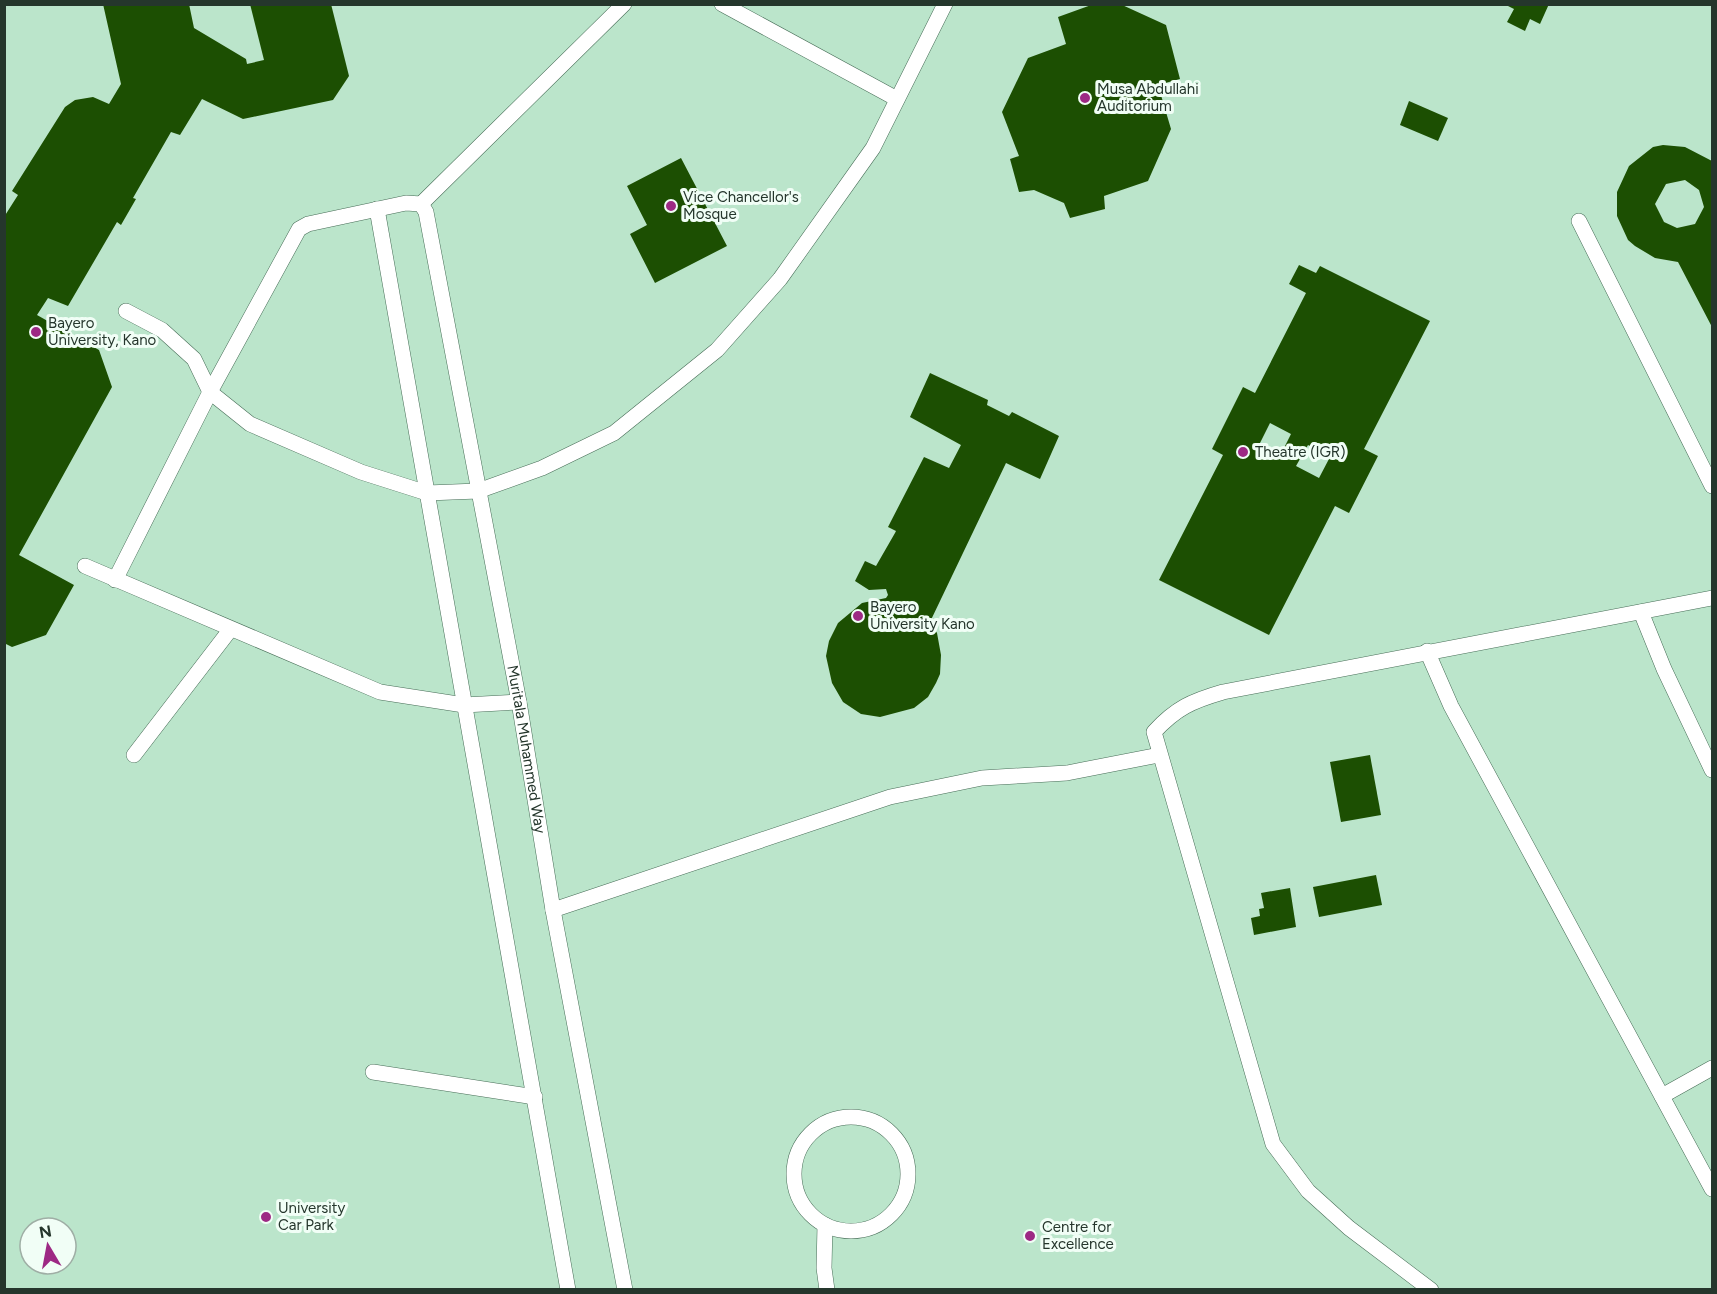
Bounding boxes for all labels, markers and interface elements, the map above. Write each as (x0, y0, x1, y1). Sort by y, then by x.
place label: Musa Abdullahi Auditorium (1097, 80, 1199, 115)
marker: Musa Abdullahi Auditorium (1078, 91, 1092, 105)
place label: Vice Chancellor's Mosque (683, 188, 799, 223)
marker: Vice Chancellor's Mosque (664, 199, 678, 213)
place label: Bayero University, Kano (48, 314, 157, 349)
marker: Bayero University, Kano (29, 325, 43, 339)
place label: Theatre (IGR) (1255, 443, 1346, 461)
marker: Theatre (IGR) (1236, 445, 1250, 459)
place label: Bayero University Kano (870, 598, 975, 633)
marker: Bayero University Kano (851, 609, 865, 623)
street label: Muritala Muhammed Way (503, 664, 549, 835)
place label: University Car Park (278, 1199, 345, 1234)
marker: University Car Park (259, 1210, 273, 1224)
north arrow (18, 1216, 78, 1276)
place label: Centre for Excellence (1042, 1218, 1114, 1253)
text: N (38, 1221, 53, 1242)
marker: Centre for Excellence (1023, 1229, 1037, 1243)

